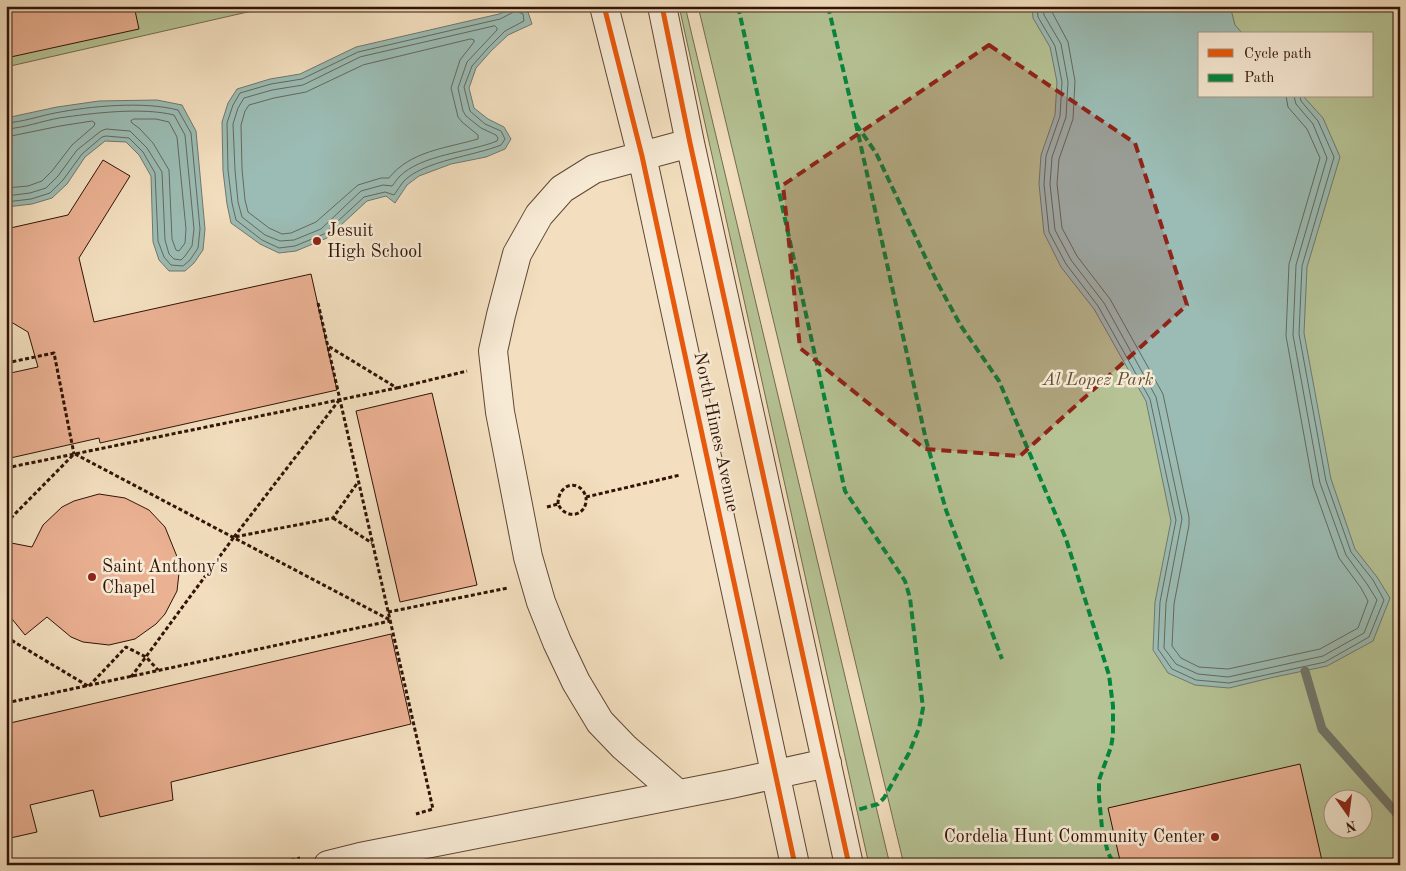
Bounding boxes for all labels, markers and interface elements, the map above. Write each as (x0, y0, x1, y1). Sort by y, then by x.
legend (1198, 32, 1374, 98)
text: Cycle path (1244, 47, 1312, 62)
text: Path (1244, 71, 1274, 86)
place label: Jesuit High School (327, 222, 422, 261)
marker: Jesuit High School (311, 235, 323, 247)
street label: North Himes Avenue (690, 350, 742, 514)
park label: Al Lopez Park (1041, 371, 1154, 389)
place label: Saint Anthony's Chapel (102, 558, 228, 597)
marker: Saint Anthony's Chapel (86, 571, 98, 583)
north arrow (1324, 788, 1374, 838)
text: N (1344, 818, 1358, 834)
place label: Cordelia Hunt Community Center (944, 828, 1206, 846)
marker: Cordelia Hunt Community Center (1209, 831, 1221, 843)

